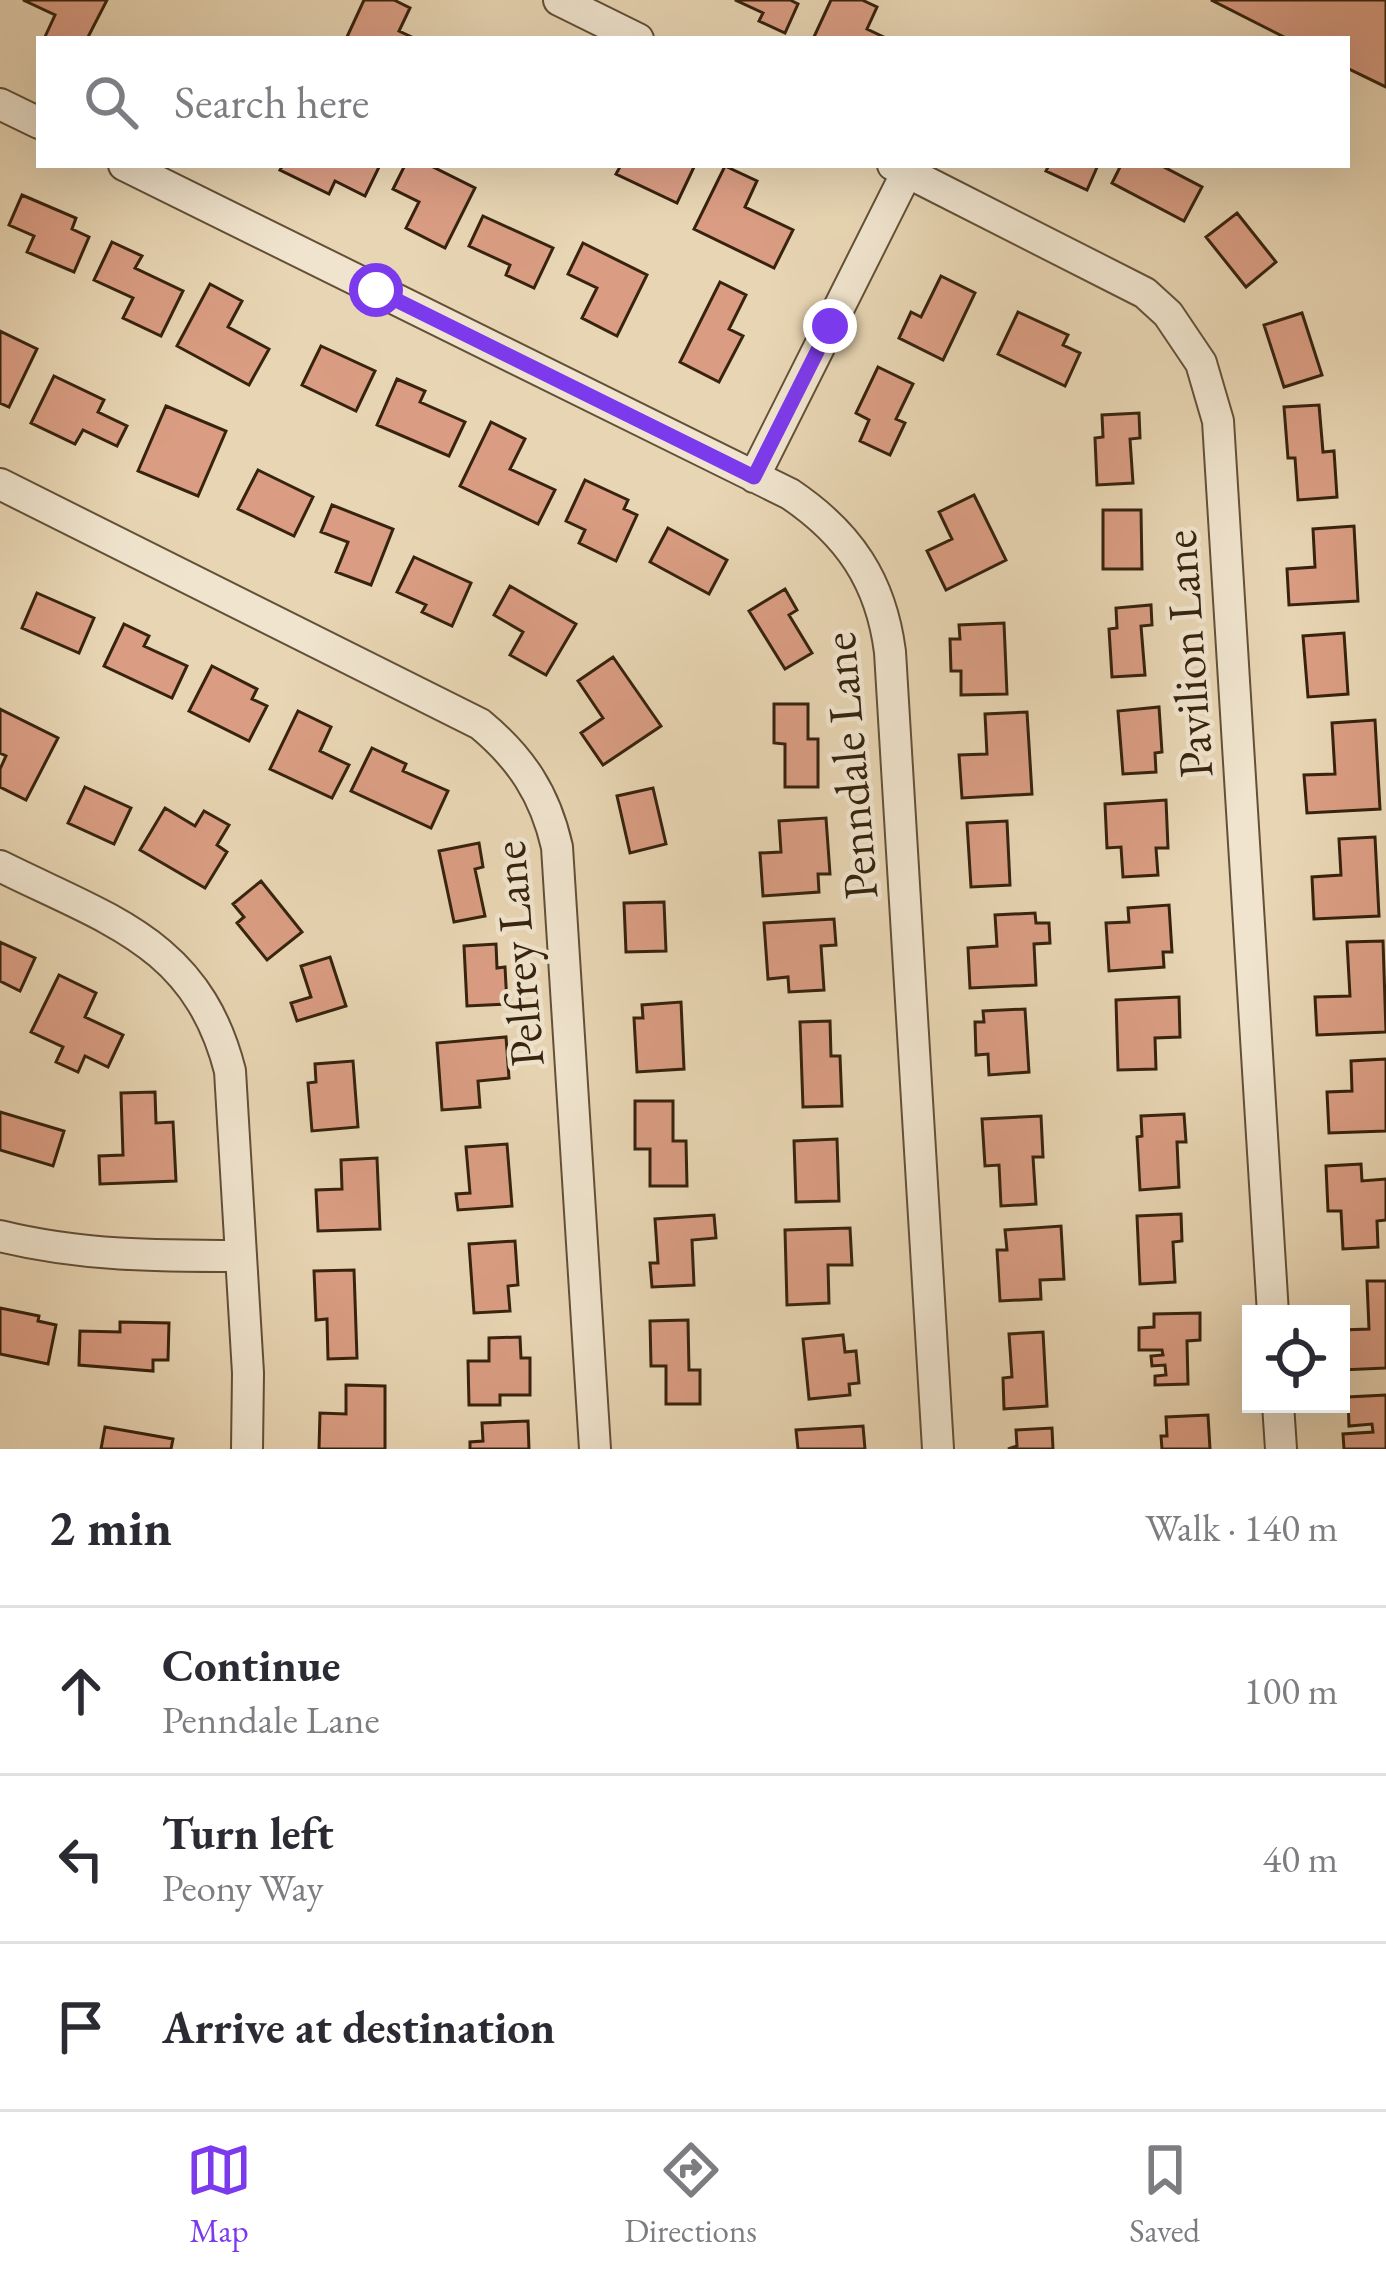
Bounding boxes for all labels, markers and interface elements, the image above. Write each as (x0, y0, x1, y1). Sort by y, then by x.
search box (36, 36, 1350, 168)
icon: search (78, 69, 144, 135)
text: Search here (174, 73, 369, 131)
route start (349, 263, 403, 317)
route end (803, 299, 857, 353)
street label: Pavilion Lane (1147, 528, 1227, 780)
street label: Penndale Lane (806, 630, 892, 902)
street label: Pelfrey Lane (476, 839, 558, 1069)
map controls (1242, 1305, 1350, 1413)
button: locate (1242, 1305, 1350, 1413)
text: 2 min (48, 1494, 172, 1560)
text: Walk · 140 m (1145, 1502, 1338, 1553)
text: Continue (162, 1636, 340, 1694)
icon: ahead (48, 1658, 114, 1724)
text: 100 m (1244, 1665, 1338, 1716)
text: Penndale Lane (162, 1694, 380, 1745)
text: Turn left (162, 1804, 334, 1862)
icon: left (48, 1826, 114, 1892)
text: 40 m (1262, 1833, 1338, 1884)
text: Peony Way (162, 1862, 324, 1913)
icon: arrive (48, 1994, 114, 2060)
text: Arrive at destination (162, 1998, 555, 2056)
tab: Map (186, 2137, 252, 2252)
tab: Directions (624, 2137, 757, 2252)
tab: Saved (1129, 2137, 1200, 2252)

